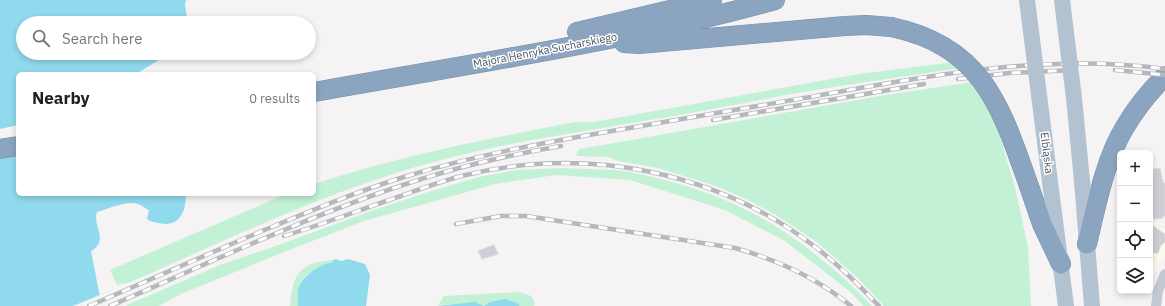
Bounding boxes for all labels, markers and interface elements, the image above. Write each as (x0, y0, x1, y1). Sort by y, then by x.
search box (16, 16, 316, 60)
icon: search (30, 27, 52, 49)
text: Search here (62, 29, 142, 48)
street label: Majora Henryka Sucharskiego (472, 29, 618, 71)
text: Nearby (32, 87, 90, 109)
text: 0 results (249, 90, 300, 107)
street label: Elbląska (1038, 131, 1056, 175)
map controls (1117, 150, 1153, 294)
button: + (1117, 150, 1153, 186)
button: − (1117, 186, 1153, 222)
button: locate (1117, 222, 1153, 258)
button: layers (1117, 258, 1153, 294)

